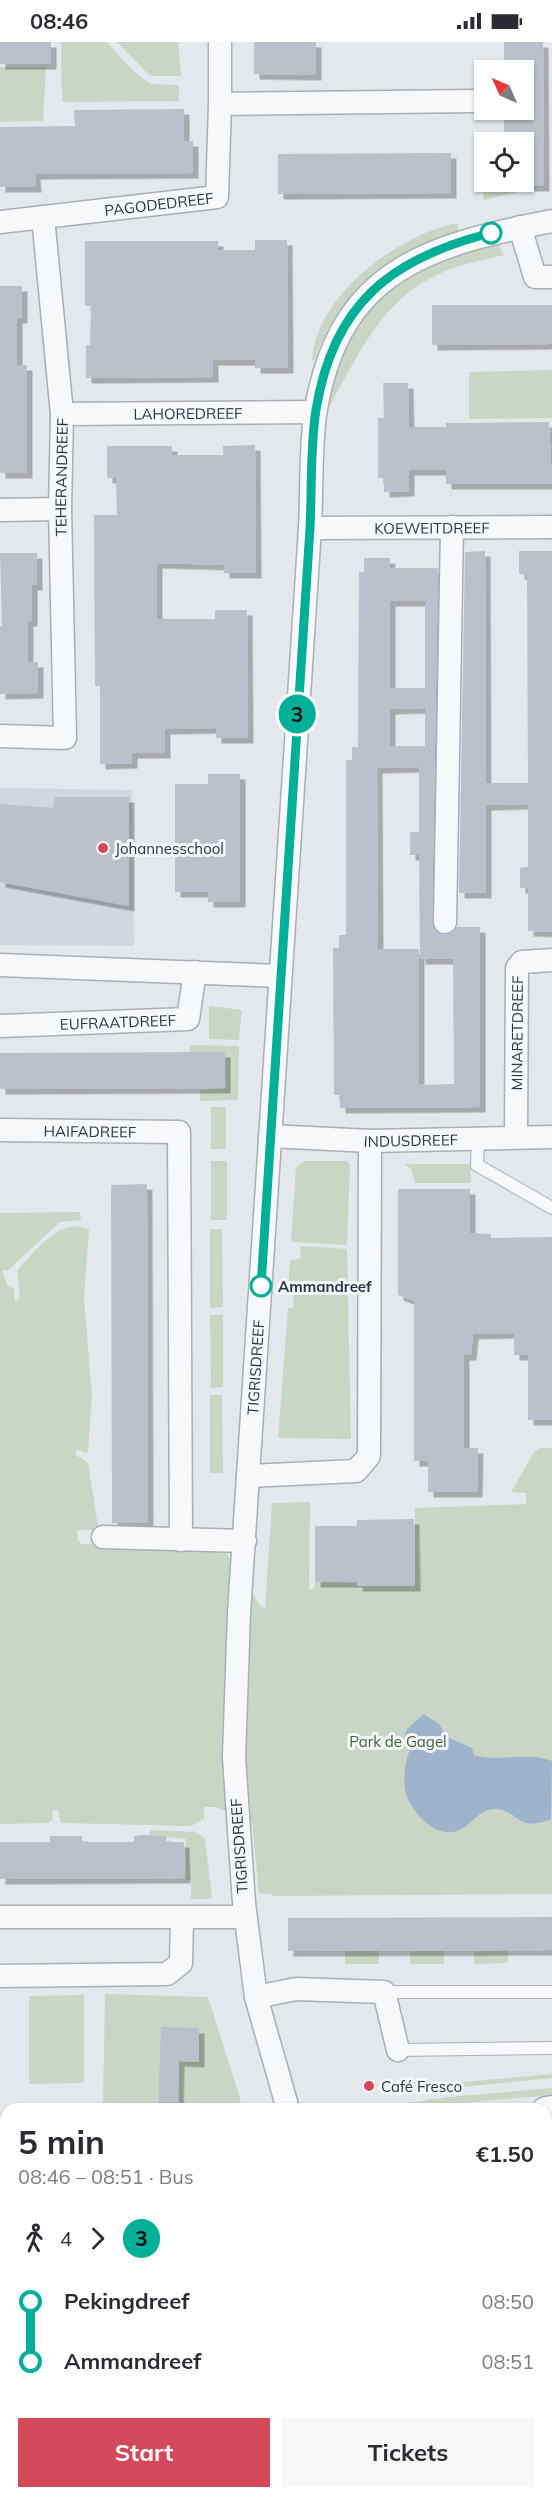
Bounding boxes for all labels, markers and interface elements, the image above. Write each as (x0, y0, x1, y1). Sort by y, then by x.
text: 08:46 (30, 7, 88, 35)
north arrow (474, 60, 534, 120)
map controls (474, 60, 534, 192)
button: locate (474, 132, 534, 192)
street label: PAGODEDREEF (103, 188, 215, 219)
unlabelled marker (480, 222, 502, 244)
street label: LAHOREDREEF (133, 403, 243, 423)
street label: TEHERANDREEF (50, 418, 71, 536)
street label: KOEWEITDREEF (374, 518, 490, 537)
line badge: 3 (278, 694, 316, 734)
text: 3 (291, 701, 303, 727)
place label: Johannesschool (115, 839, 224, 858)
marker: Johannesschool (96, 841, 110, 855)
street label: MINARETDREEF (507, 976, 526, 1090)
street label: EUFRAATDREEF (60, 1010, 176, 1033)
street label: HAIFADREEF (44, 1121, 136, 1141)
street label: INDUSDREEF (363, 1130, 458, 1151)
marker: Ammandreef (250, 1275, 272, 1297)
place label: Ammandreef (278, 1277, 372, 1296)
street label: TIGRISDREEF (242, 1319, 268, 1415)
park label: Park de Gagel (349, 1732, 447, 1751)
street label: TIGRISDREEF (226, 1798, 252, 1894)
place label: Café Fresco (381, 2077, 462, 2096)
marker: Café Fresco (362, 2079, 376, 2093)
text: 5 min (18, 2121, 105, 2162)
text: €1.50 (476, 2140, 534, 2168)
text: 08:46 – 08:51 · Bus (18, 2164, 194, 2189)
icon: walk (18, 2222, 51, 2255)
icon: forward (81, 2222, 114, 2255)
text: 3 (135, 2225, 148, 2251)
text: 4 (60, 2226, 72, 2251)
text: Pekingdreef (64, 2287, 189, 2315)
text: 08:50 (481, 2289, 534, 2314)
text: Ammandreef (64, 2347, 201, 2375)
text: 08:51 (481, 2349, 534, 2374)
button: Start (18, 2418, 270, 2487)
button: Tickets (282, 2418, 534, 2487)

